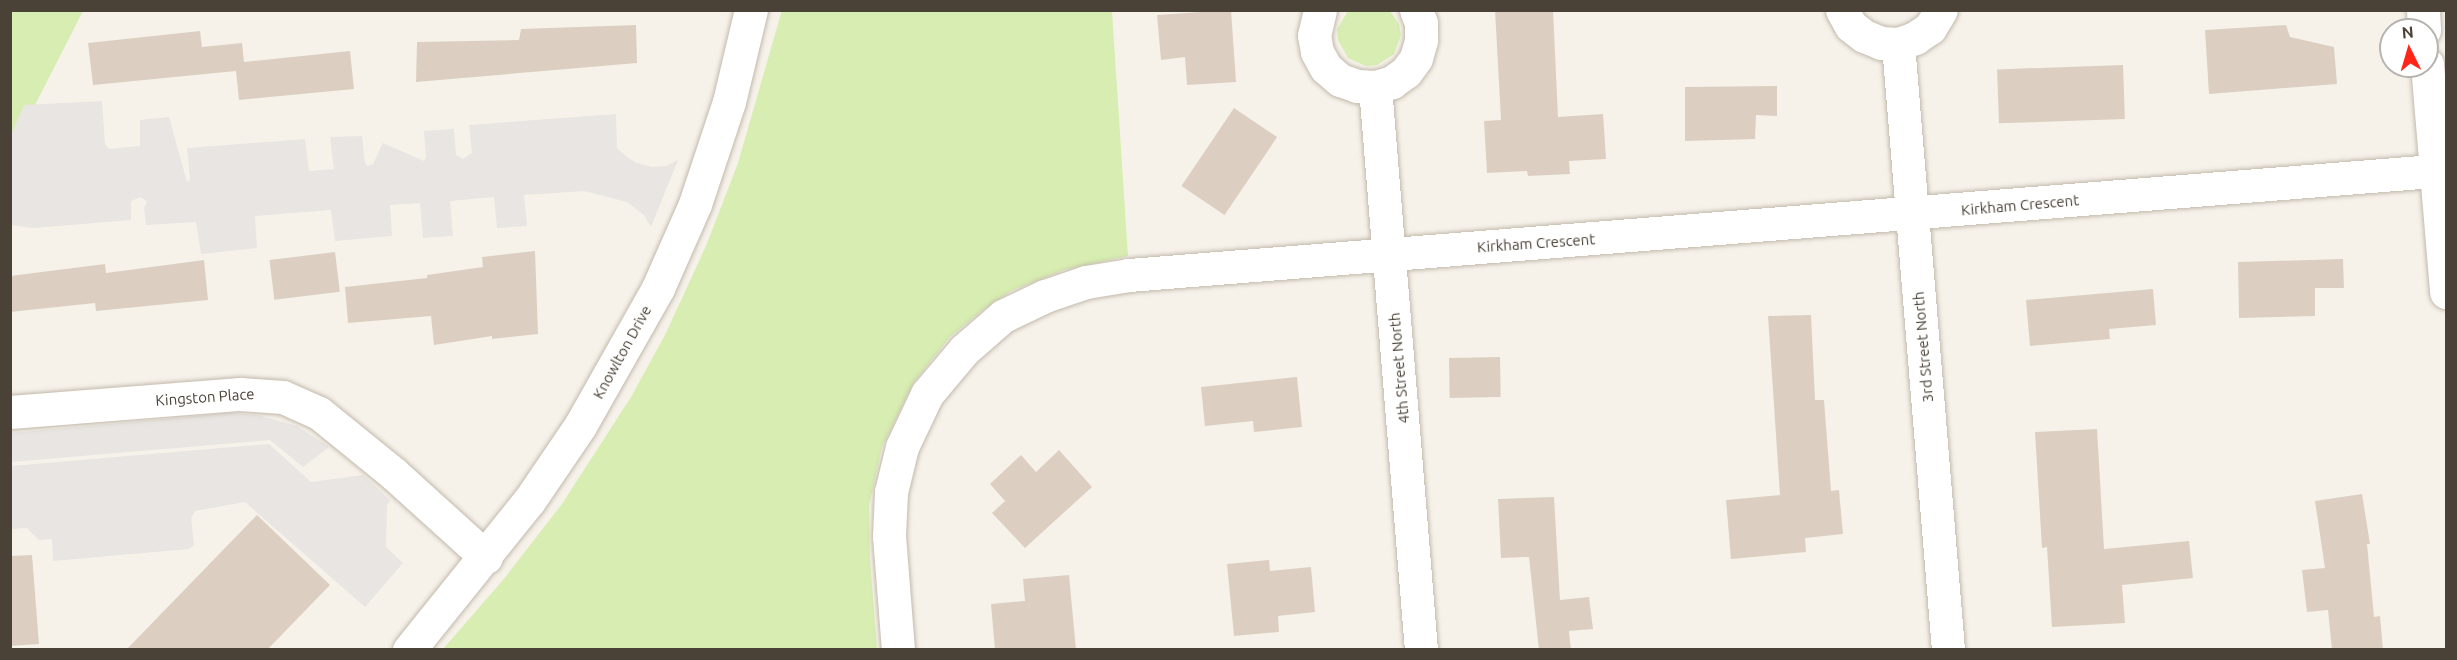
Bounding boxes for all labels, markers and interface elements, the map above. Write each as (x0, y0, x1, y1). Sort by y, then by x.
north arrow (2379, 18, 2439, 78)
text: N (2401, 23, 2414, 42)
street label: Kirkham Crescent (1960, 191, 2080, 219)
street label: Kirkham Crescent (1476, 230, 1596, 256)
street label: 3rd Street North (1909, 291, 1937, 403)
street label: Knowlton Drive (589, 302, 655, 402)
street label: 4th Street North (1385, 312, 1413, 424)
street label: Kingston Place (155, 385, 255, 409)

